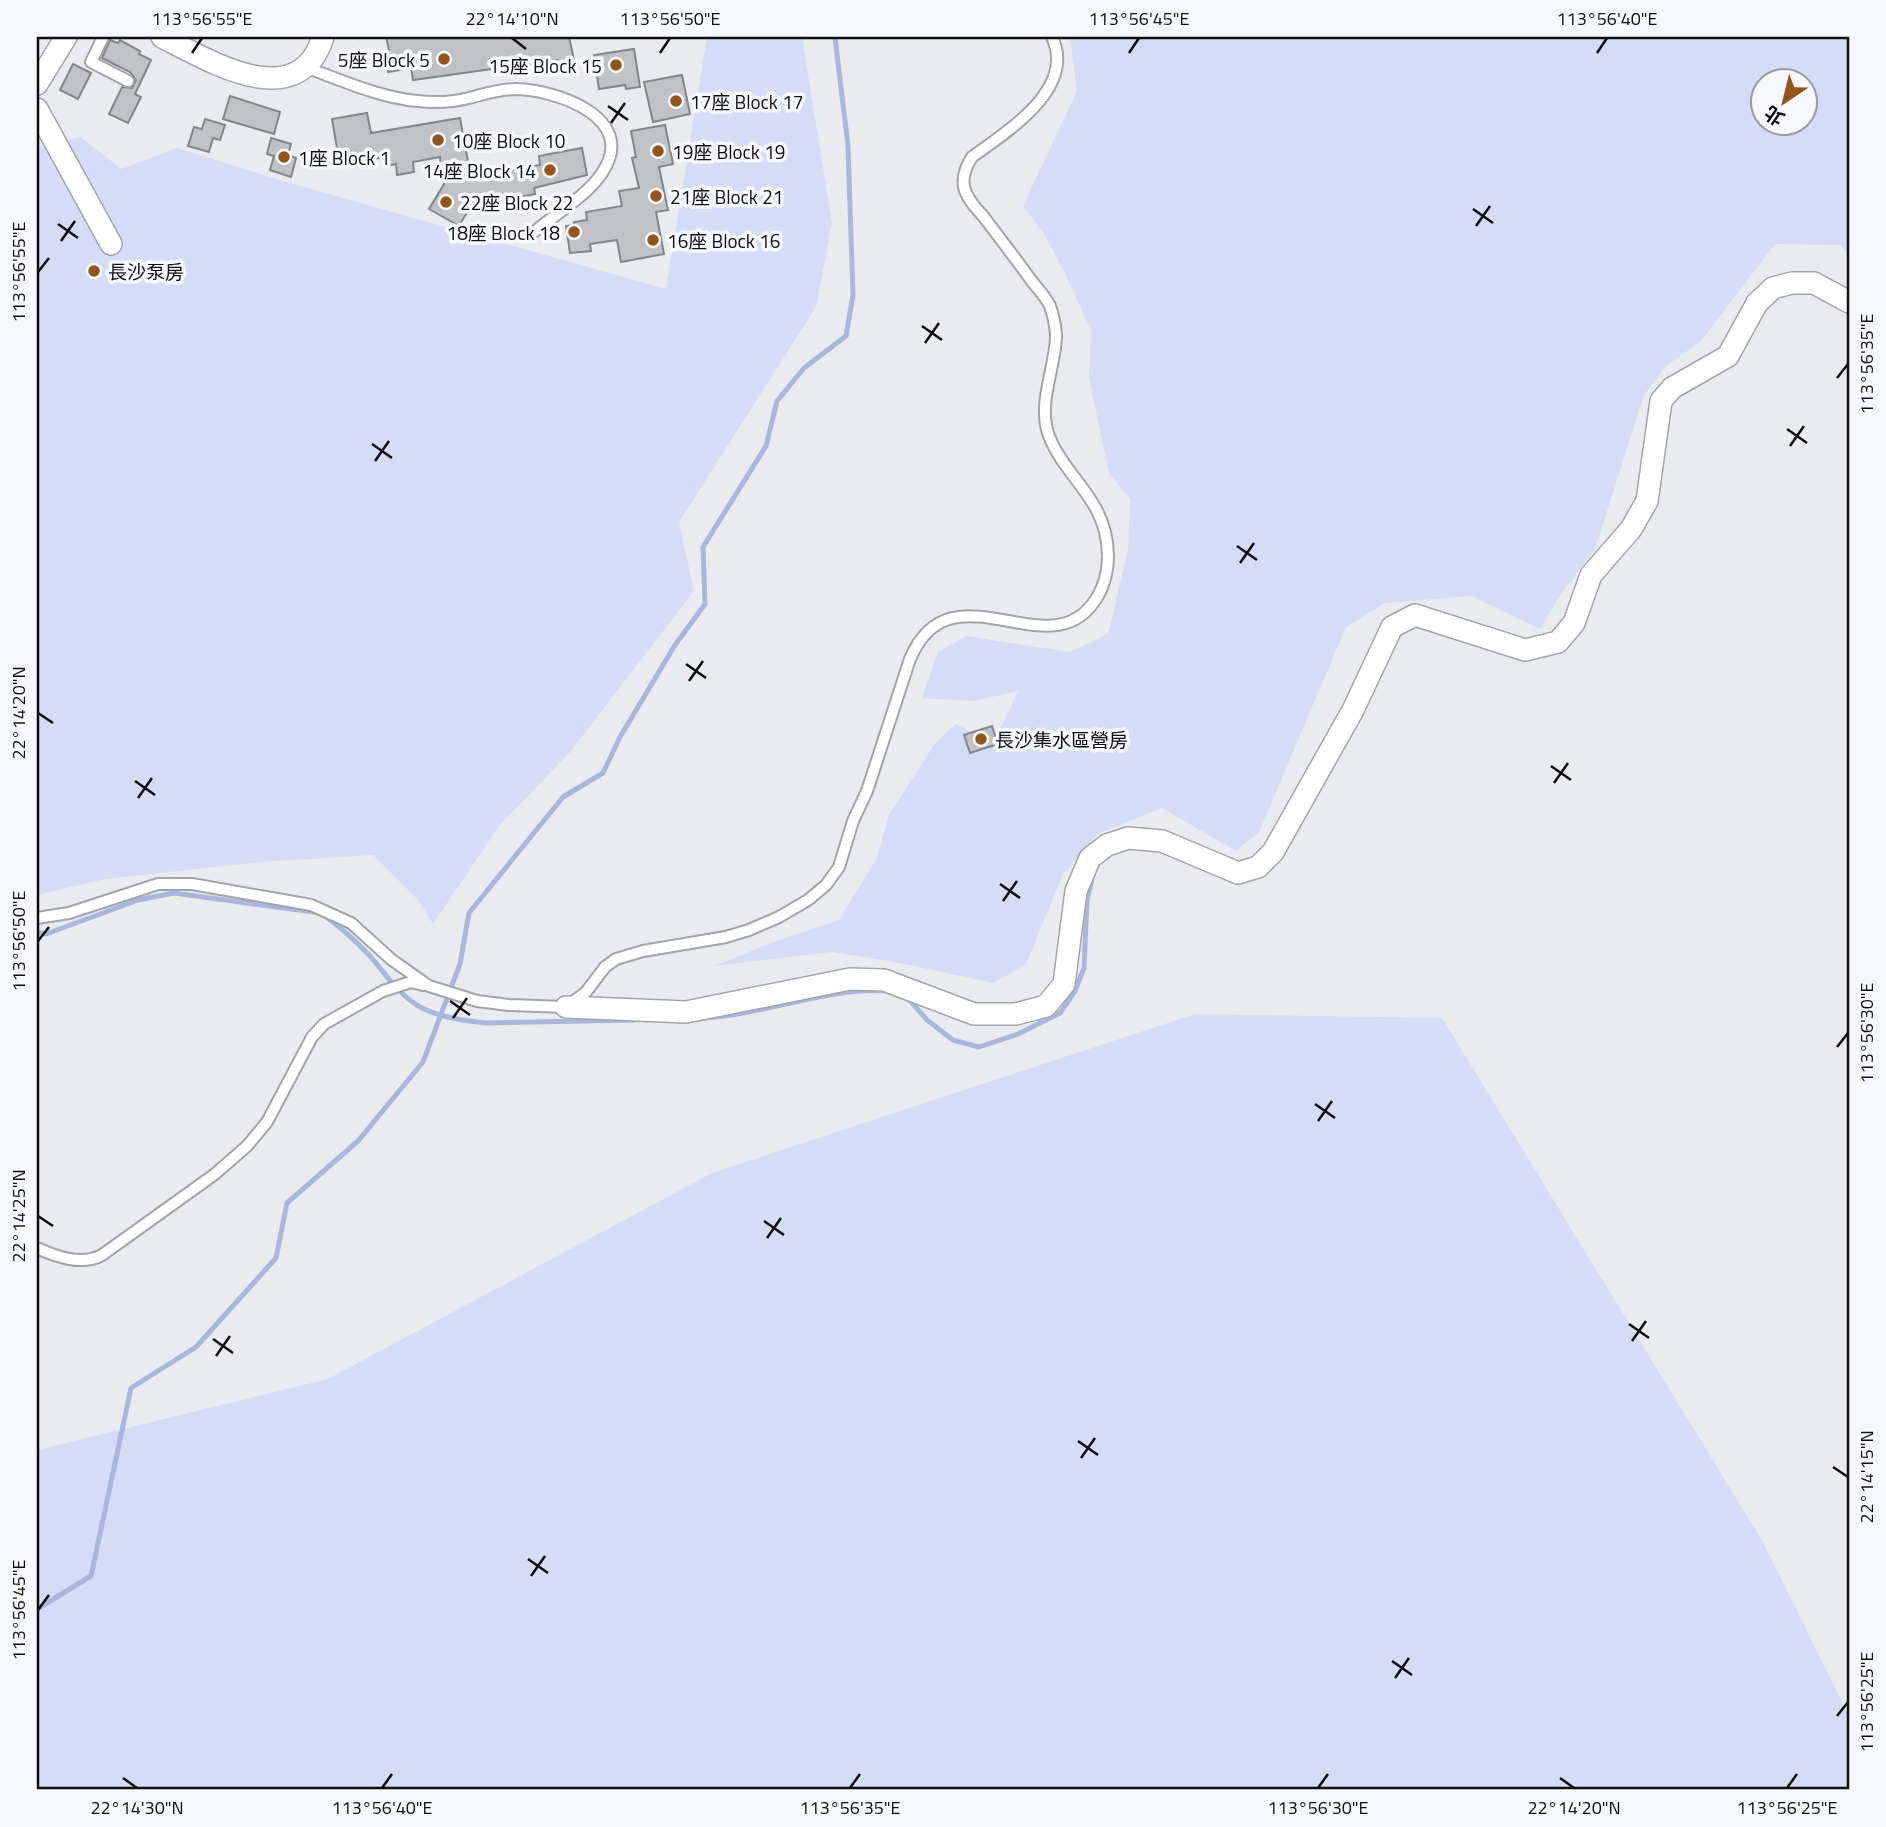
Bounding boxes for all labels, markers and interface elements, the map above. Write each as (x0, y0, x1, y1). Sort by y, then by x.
text: 113°56'55"E (151, 5, 253, 32)
text: 22°14'10"N (465, 5, 559, 32)
text: 113°56'50"E (619, 5, 721, 32)
text: 113°56'45"E (1088, 5, 1190, 32)
text: 113°56'40"E (1556, 5, 1658, 32)
place label: 5座 Block 5 (338, 45, 430, 74)
marker: 5座 Block 5 (436, 51, 452, 67)
place label: 15座 Block 15 (489, 51, 602, 80)
marker: 15座 Block 15 (608, 57, 624, 73)
north arrow (1750, 66, 1820, 136)
place label: 17座 Block 17 (690, 87, 803, 116)
marker: 17座 Block 17 (668, 93, 684, 109)
text: 北 (1758, 99, 1790, 134)
place label: 10座 Block 10 (452, 126, 565, 155)
marker: 10座 Block 10 (430, 132, 446, 148)
place label: 19座 Block 19 (672, 137, 785, 166)
place label: 1座 Block 1 (298, 143, 390, 172)
marker: 19座 Block 19 (650, 143, 666, 159)
marker: 1座 Block 1 (276, 149, 292, 165)
place label: 14座 Block 14 (423, 156, 536, 185)
marker: 14座 Block 14 (542, 162, 558, 178)
place label: 21座 Block 21 (670, 182, 783, 211)
place label: 22座 Block 22 (460, 188, 573, 217)
marker: 21座 Block 21 (648, 188, 664, 204)
marker: 22座 Block 22 (438, 194, 454, 210)
place label: 18座 Block 18 (447, 218, 560, 247)
text: 113°56'55"E (5, 221, 32, 323)
marker: 18座 Block 18 (566, 224, 582, 240)
place label: 16座 Block 16 (667, 226, 780, 255)
marker: 16座 Block 16 (645, 232, 661, 248)
place label: 長沙泵房 (108, 257, 184, 286)
marker: 長沙泵房 (86, 263, 102, 279)
text: 113°56'35"E (1853, 313, 1880, 415)
text: 22°14'20"N (5, 666, 32, 760)
place label: 長沙集水區營房 (995, 725, 1128, 754)
marker: 長沙集水區營房 (973, 731, 989, 747)
text: 113°56'50"E (5, 890, 32, 992)
text: 113°56'30"E (1853, 982, 1880, 1084)
text: 22°14'25"N (5, 1169, 32, 1263)
text: 22°14'15"N (1853, 1430, 1880, 1524)
text: 113°56'45"E (5, 1559, 32, 1661)
text: 113°56'25"E (1853, 1651, 1880, 1753)
text: 22°14'30"N (90, 1794, 184, 1821)
text: 113°56'40"E (331, 1794, 433, 1821)
text: 113°56'35"E (799, 1794, 901, 1821)
text: 113°56'30"E (1267, 1794, 1369, 1821)
text: 22°14'20"N (1527, 1794, 1621, 1821)
text: 113°56'25"E (1736, 1794, 1838, 1821)

